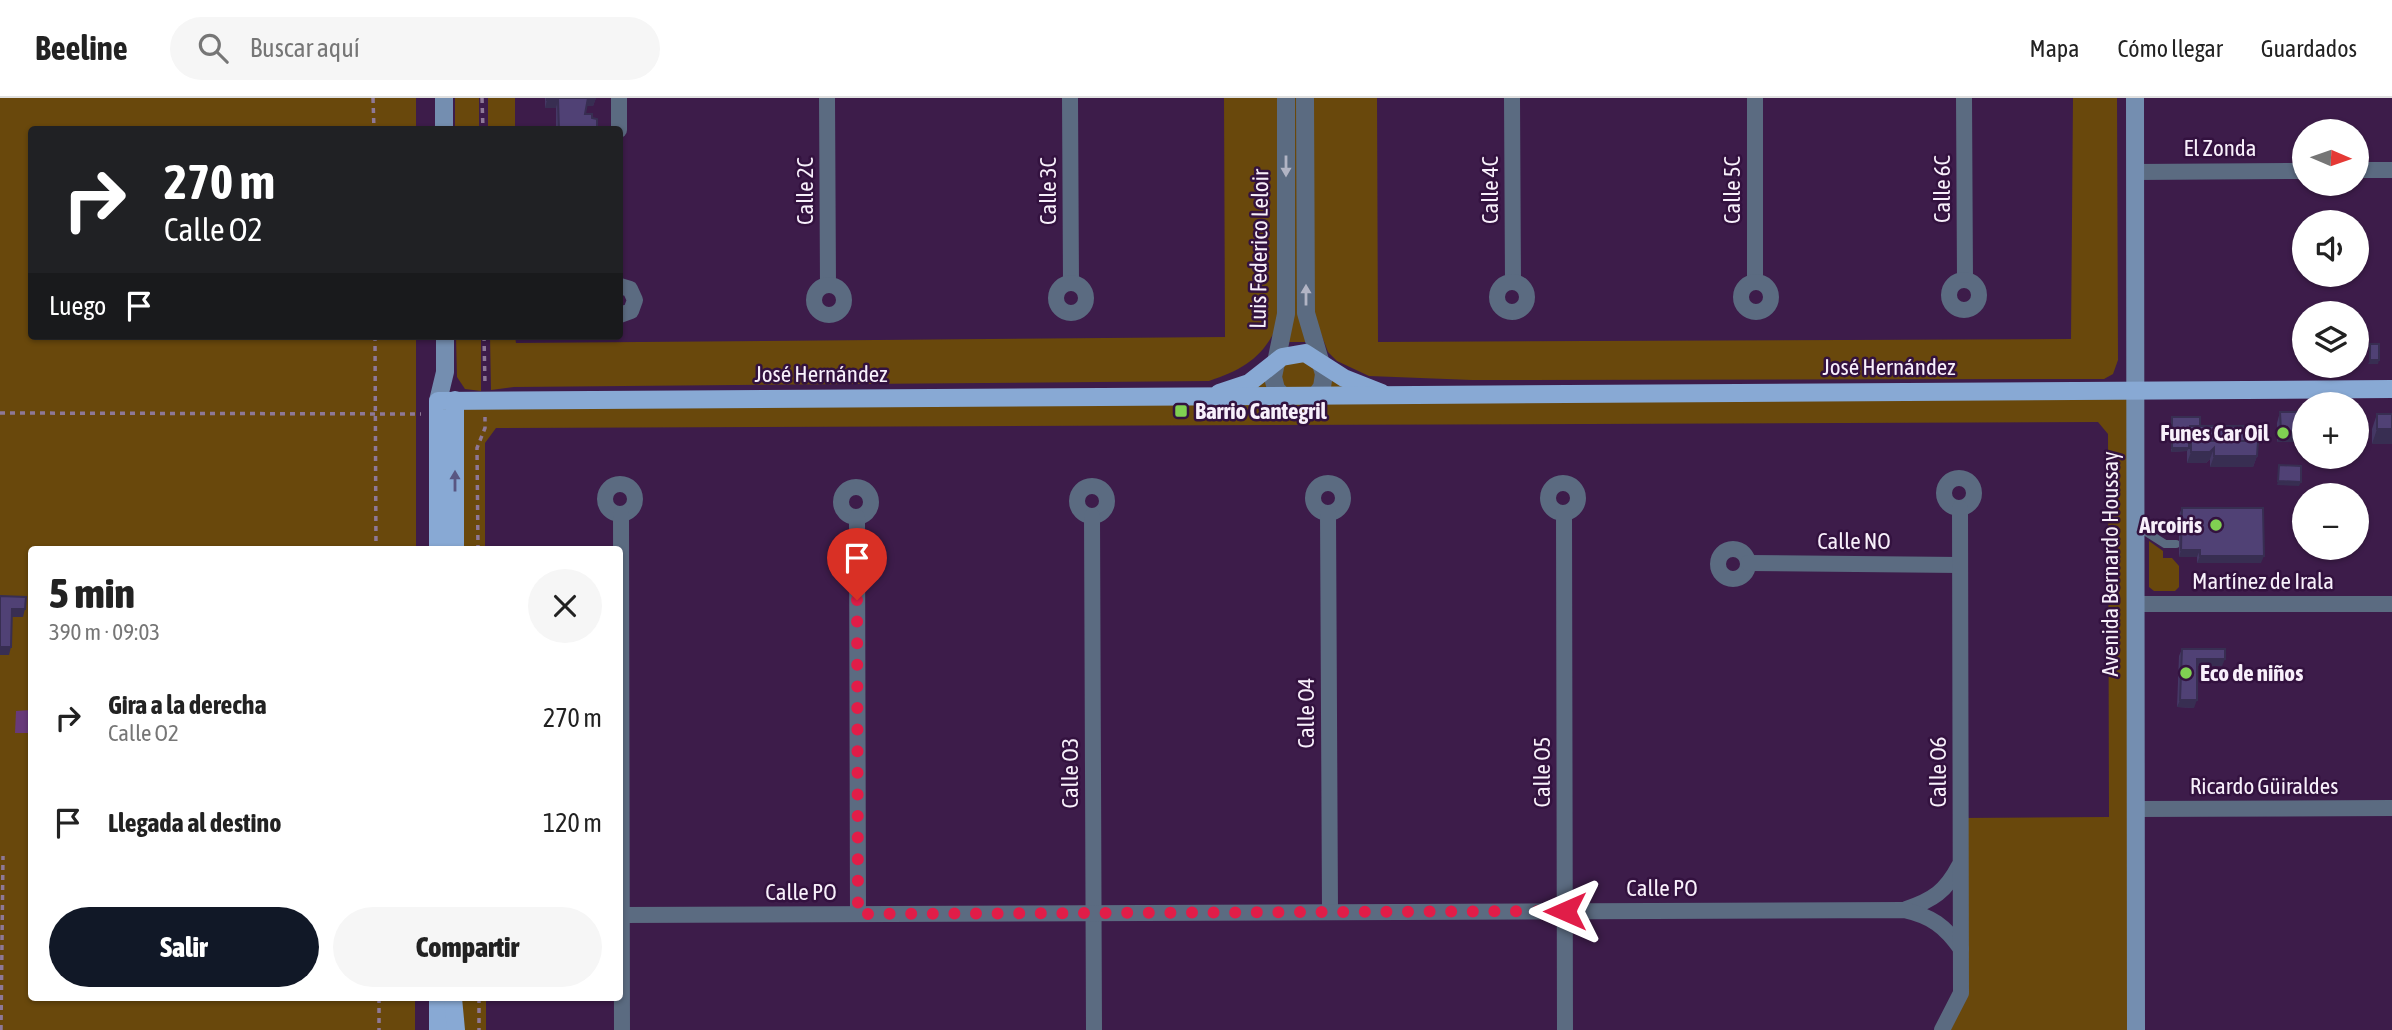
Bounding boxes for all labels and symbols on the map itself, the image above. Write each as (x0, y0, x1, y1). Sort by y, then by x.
north arrow (2292, 119, 2370, 196)
street label: El Zonda (2184, 135, 2256, 161)
one-way arrow (1280, 155, 1292, 177)
street label: Calle 6C (1929, 155, 1955, 223)
street label: Calle 4C (1477, 156, 1503, 224)
street label: Calle 5C (1719, 156, 1745, 224)
street label: Calle 2C (792, 157, 818, 225)
street label: Calle 3C (1035, 157, 1061, 225)
street label: Luis Federico Leloir (1245, 168, 1273, 329)
one-way arrow (1300, 284, 1312, 306)
street label: José Hernández (1822, 354, 1956, 380)
street label: José Hernández (754, 361, 888, 387)
place label: Barrio Cantegril (1195, 398, 1327, 424)
marker: Barrio Cantegril (1173, 403, 1189, 419)
place label: Funes Car Oil (2160, 420, 2270, 446)
marker: Funes Car Oil (2275, 425, 2291, 441)
street label: Avenida Bernardo Houssay (2097, 451, 2123, 677)
one-way arrow (449, 470, 461, 492)
place label: Arcoiris (2138, 512, 2202, 538)
marker: Arcoiris (2208, 517, 2224, 533)
pin (827, 528, 887, 600)
street label: Calle NO (1817, 528, 1891, 554)
street label: Martínez de Irala (2192, 568, 2334, 594)
place label: Eco de niños (2200, 660, 2303, 686)
marker: Eco de niños (2178, 665, 2194, 681)
street label: Calle O4 (1293, 678, 1319, 748)
street label: Calle O5 (1529, 737, 1555, 807)
street label: Calle O6 (1925, 737, 1951, 807)
street label: Calle O3 (1057, 738, 1083, 808)
street label: Ricardo Güiraldes (2190, 773, 2338, 799)
position arrow (1528, 874, 1602, 948)
street label: Calle PO (1626, 875, 1698, 901)
street label: Calle PO (765, 879, 837, 905)

